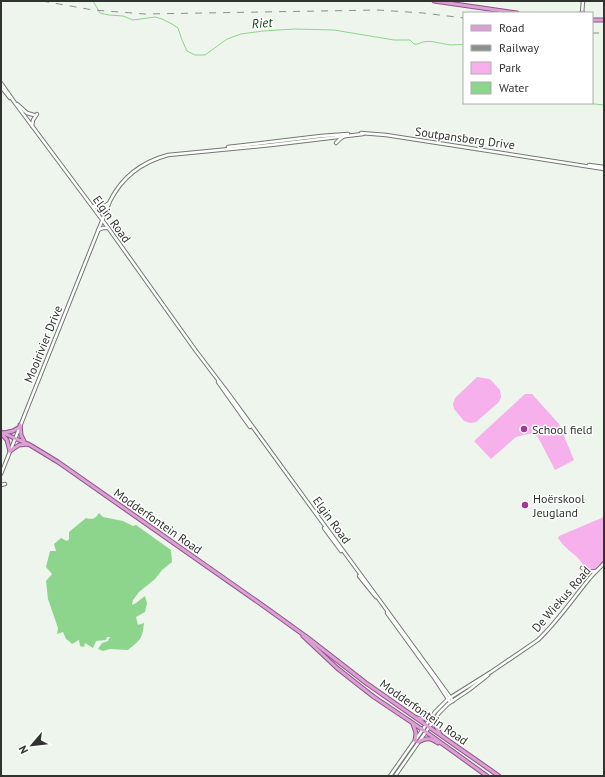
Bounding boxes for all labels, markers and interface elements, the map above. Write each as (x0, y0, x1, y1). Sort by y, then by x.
legend (463, 12, 593, 104)
water label: Riet (251, 14, 274, 32)
text: Road (499, 20, 524, 35)
text: Railway (499, 40, 539, 55)
text: Park (499, 60, 521, 75)
text: Water (499, 80, 529, 95)
street label: Soutpansberg Drive (414, 124, 516, 152)
street label: Elgin Road (90, 192, 134, 246)
street label: Mooirivier Drive (21, 303, 65, 385)
place label: School field (532, 422, 592, 437)
marker: School field (519, 424, 529, 434)
street label: Modderfontein Road (111, 485, 205, 557)
place label: Hoërskool Jeugland (532, 491, 585, 520)
street label: Elgin Road (310, 493, 354, 547)
marker: Hoërskool Jeugland (520, 500, 530, 510)
street label: De Wiekus Road (528, 563, 594, 635)
street label: Modderfontein Road (377, 676, 471, 748)
north arrow (12, 725, 52, 765)
text: N (15, 743, 31, 756)

